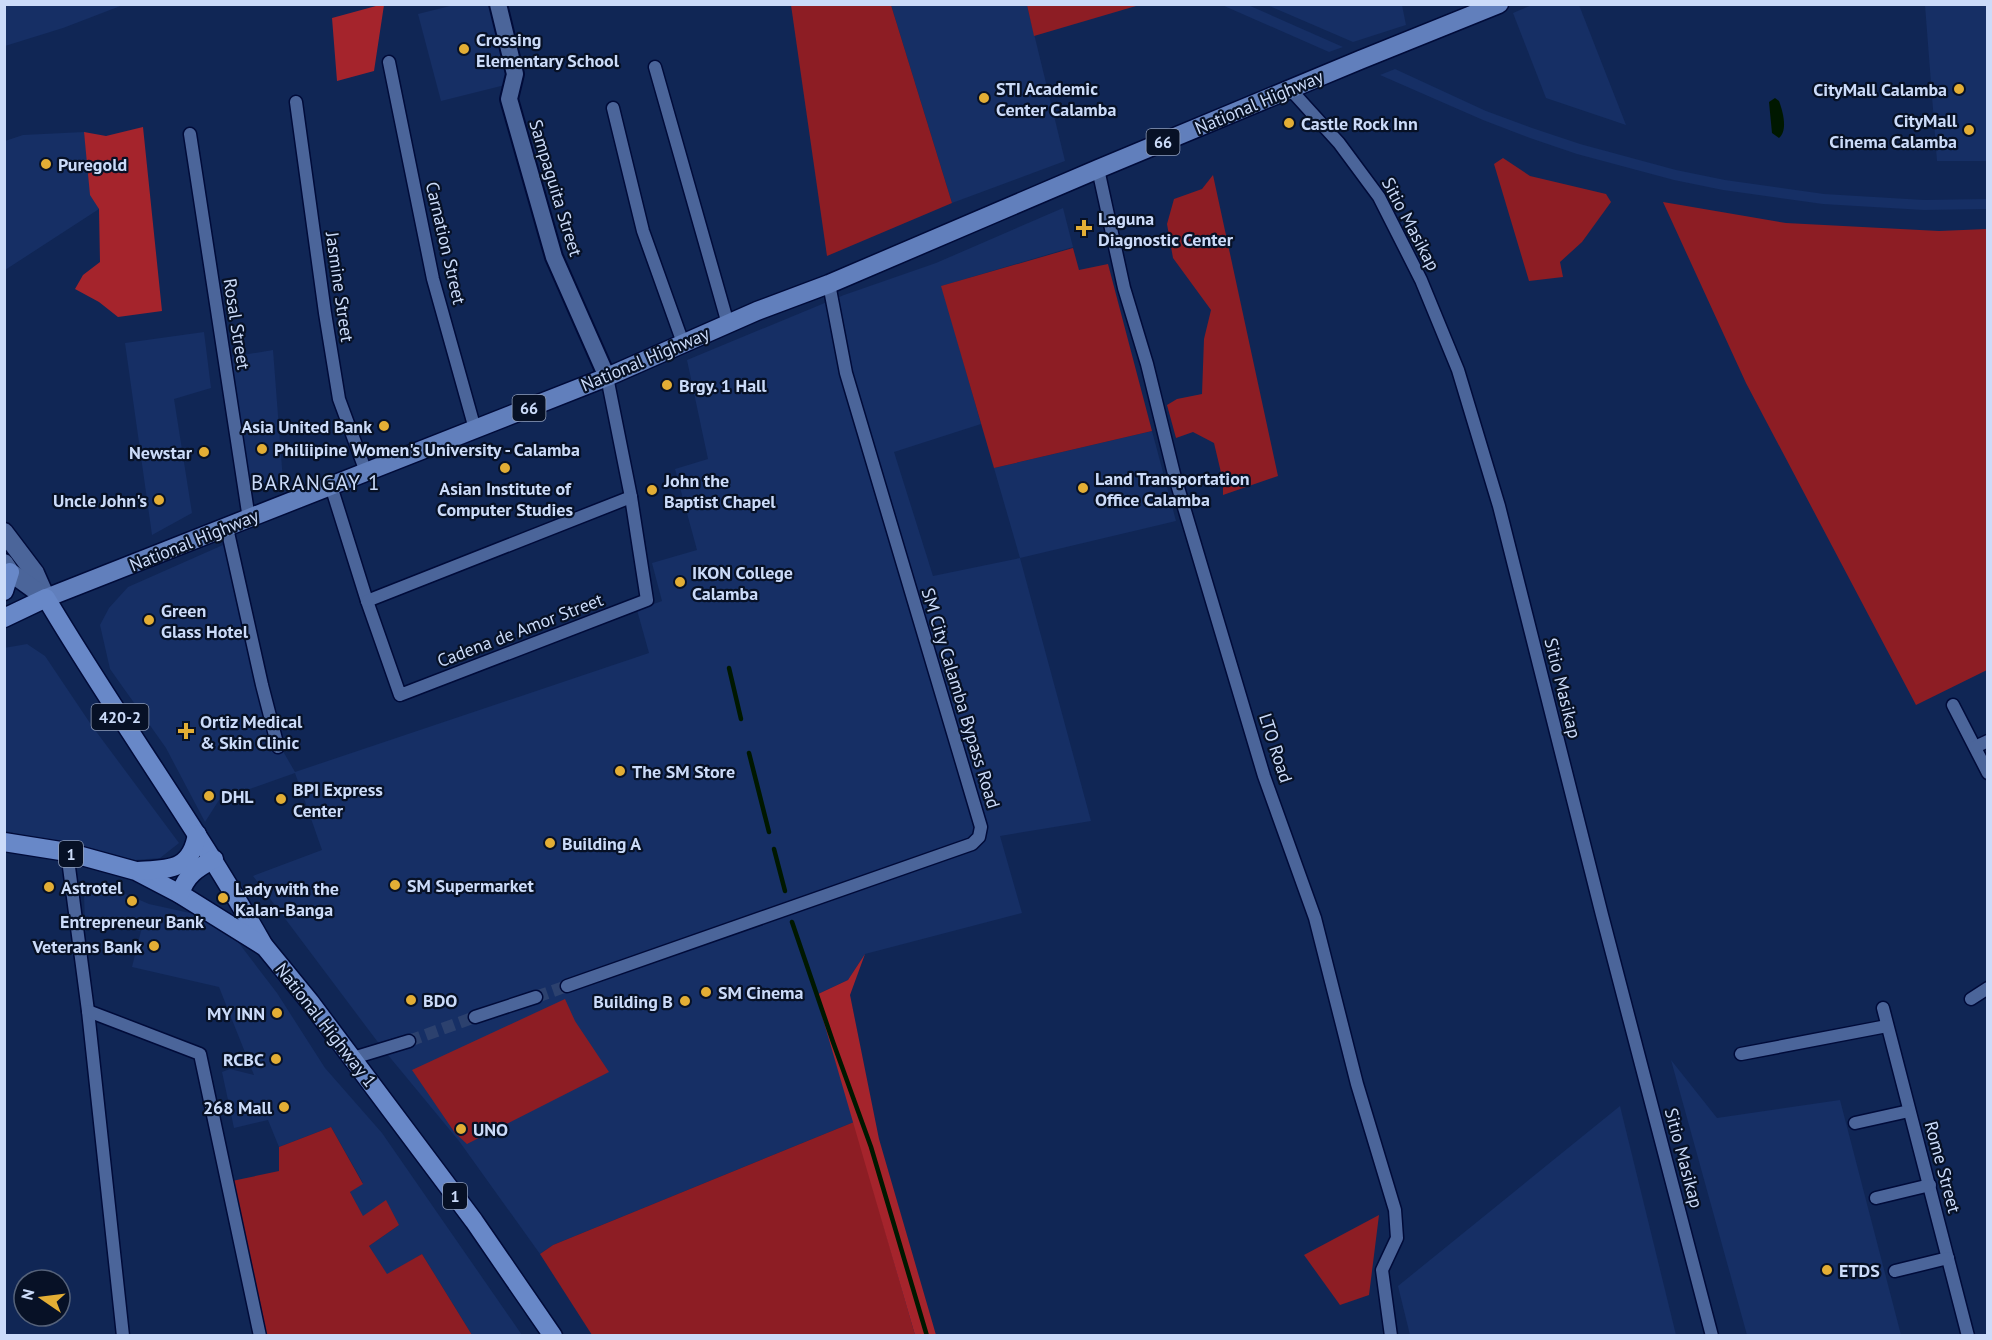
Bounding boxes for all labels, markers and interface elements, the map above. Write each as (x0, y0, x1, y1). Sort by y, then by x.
place label: Crossing Elementary School (476, 28, 620, 72)
marker: Crossing Elementary School (457, 42, 471, 56)
street label: National Highway (1191, 64, 1327, 139)
place label: STI Academic Center Calamba (996, 77, 1116, 121)
place label: CityMall Calamba (1813, 78, 1947, 101)
marker: CityMall Calamba (1952, 82, 1966, 96)
marker: STI Academic Center Calamba (977, 91, 991, 105)
place label: CityMall Cinema Calamba (1829, 109, 1958, 153)
place label: Castle Rock Inn (1301, 112, 1418, 135)
marker: Castle Rock Inn (1282, 116, 1296, 130)
street label: Sampaguita Street (524, 117, 588, 259)
marker: CityMall Cinema Calamba (1962, 123, 1976, 137)
road number: 66 (1146, 129, 1180, 155)
place label: Puregold (58, 153, 127, 176)
marker: Puregold (39, 157, 53, 171)
street label: Sitio Masikap (1377, 173, 1445, 275)
street label: Carnation Street (421, 180, 471, 306)
place label: Laguna Diagnostic Center (1098, 207, 1234, 251)
marker: Laguna Diagnostic Center (1075, 219, 1093, 237)
street label: Jasmine Street (321, 229, 359, 344)
street label: Rosal Street (218, 277, 256, 371)
street label: National Highway (577, 321, 713, 396)
place label: Brgy. 1 Hall (679, 374, 767, 397)
marker: Brgy. 1 Hall (660, 378, 674, 392)
road number: 66 (512, 395, 546, 421)
place label: Asia United Bank (241, 415, 372, 438)
marker: Asia United Bank (377, 419, 391, 433)
place label: Philiipine Women's University - Calamba (274, 438, 580, 461)
place label: Newstar (129, 441, 193, 464)
marker: Philiipine Women's University - Calamba (255, 442, 269, 456)
marker: Newstar (197, 445, 211, 459)
marker: Asian Institute of Computer Studies (498, 461, 512, 475)
place label: Land Transportation Office Calamba (1095, 467, 1250, 511)
district label: BARANGAY 1 (251, 469, 381, 496)
place label: John the Baptist Chapel (663, 469, 776, 513)
place label: Asian Institute of Computer Studies (437, 477, 573, 521)
marker: Land Transportation Office Calamba (1076, 481, 1090, 495)
marker: John the Baptist Chapel (645, 483, 659, 497)
place label: Uncle John's (53, 489, 147, 512)
marker: Uncle John's (152, 493, 166, 507)
street label: National Highway (126, 503, 263, 576)
place label: IKON College Calamba (692, 561, 793, 605)
marker: IKON College Calamba (673, 575, 687, 589)
street label: SM City Calamba Bypass Road (917, 585, 1005, 811)
street label: Cadena de Amor Street (434, 588, 606, 672)
place label: Green Glass Hotel (161, 599, 249, 643)
marker: Green Glass Hotel (142, 613, 156, 627)
street label: Sitio Masikap (1539, 635, 1587, 741)
road number: 420-2 (92, 704, 148, 730)
place label: Ortiz Medical & Skin Clinic (200, 710, 303, 754)
street label: LTO Road (1254, 710, 1298, 786)
marker: Ortiz Medical & Skin Clinic (177, 722, 195, 740)
place label: The SM Store (632, 760, 735, 783)
marker: The SM Store (613, 764, 627, 778)
place label: BPI Express Center (293, 778, 383, 822)
place label: DHL (221, 785, 254, 808)
marker: DHL (202, 789, 216, 803)
marker: BPI Express Center (274, 792, 288, 806)
place label: Building A (562, 832, 641, 855)
marker: Building A (543, 836, 557, 850)
road number: 1 (59, 841, 83, 867)
place label: SM Supermarket (407, 874, 534, 897)
place label: Astrotel (61, 876, 123, 899)
place label: Lady with the Kalan-Banga (235, 877, 339, 921)
marker: SM Supermarket (388, 878, 402, 892)
marker: Astrotel (42, 880, 56, 894)
marker: Lady with the Kalan-Banga (216, 891, 230, 905)
marker: Entrepreneur Bank (125, 894, 139, 908)
place label: Entrepreneur Bank (60, 910, 204, 933)
place label: Veterans Bank (32, 935, 142, 958)
marker: Veterans Bank (147, 939, 161, 953)
street label: National Highway 1 (270, 958, 382, 1092)
place label: SM Cinema (718, 981, 804, 1004)
marker: SM Cinema (699, 985, 713, 999)
place label: BDO (423, 989, 457, 1012)
place label: Building B (593, 990, 673, 1013)
marker: BDO (404, 993, 418, 1007)
marker: Building B (678, 994, 692, 1008)
place label: MY INN (207, 1002, 265, 1025)
marker: MY INN (270, 1006, 284, 1020)
place label: RCBC (223, 1048, 264, 1071)
marker: RCBC (269, 1052, 283, 1066)
place label: 268 Mall (203, 1096, 273, 1119)
marker: 268 Mall (277, 1100, 291, 1114)
street label: Sitio Masikap (1660, 1105, 1708, 1211)
place label: UNO (473, 1118, 508, 1141)
street label: Rome Street (1920, 1119, 1966, 1215)
marker: UNO (454, 1122, 468, 1136)
road number: 1 (443, 1183, 467, 1209)
place label: ETDS (1839, 1259, 1880, 1282)
marker: ETDS (1820, 1263, 1834, 1277)
north arrow (12, 1268, 72, 1328)
text: N (16, 1287, 38, 1302)

